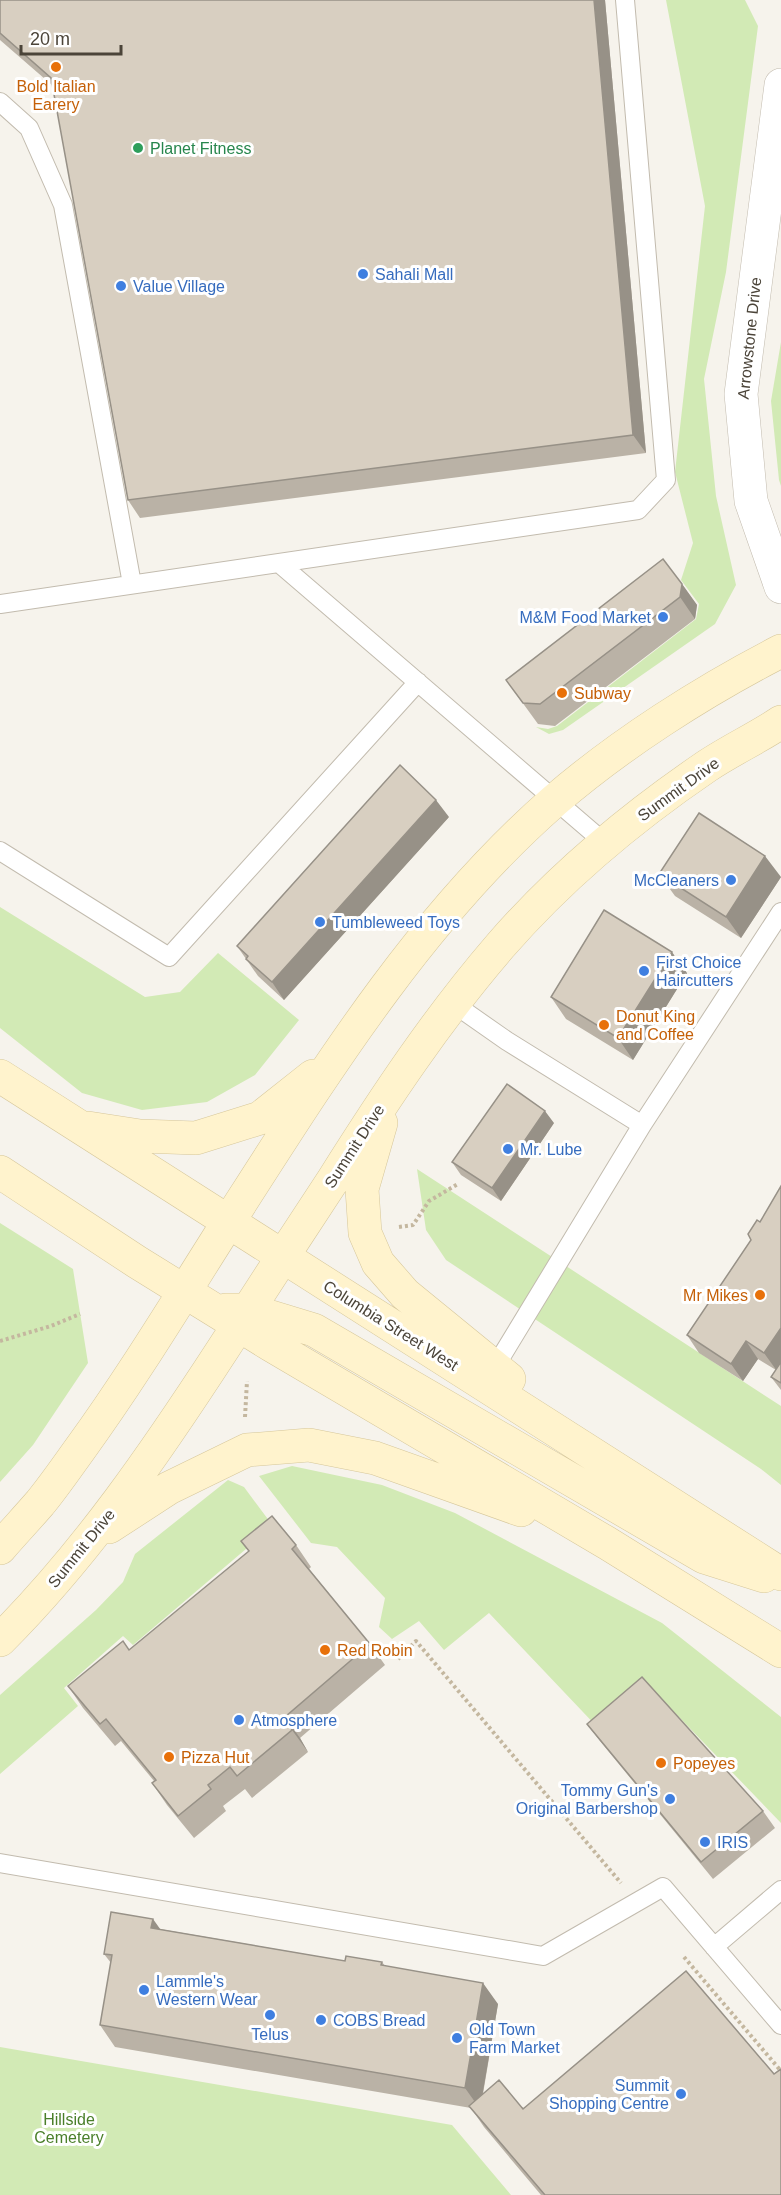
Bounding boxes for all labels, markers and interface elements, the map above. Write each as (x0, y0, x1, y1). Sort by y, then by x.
scale bar (21, 18, 122, 56)
text: 20 m (30, 29, 70, 49)
marker: Bold Italian Earery (49, 60, 63, 74)
place label: Bold Italian Earery (16, 78, 96, 113)
place label: Planet Fitness (150, 140, 251, 157)
marker: Planet Fitness (131, 141, 145, 155)
place label: Sahali Mall (375, 266, 453, 283)
marker: Sahali Mall (356, 267, 370, 281)
street label: Arrowstone Drive (735, 276, 764, 400)
place label: Value Village (133, 278, 225, 295)
marker: Value Village (114, 279, 128, 293)
place label: M&M Food Market (519, 609, 652, 626)
marker: M&M Food Market (656, 610, 670, 624)
place label: Subway (574, 685, 631, 702)
marker: Subway (555, 686, 569, 700)
street label: Summit Drive (634, 754, 722, 824)
place label: McCleaners (634, 872, 719, 889)
marker: McCleaners (724, 873, 738, 887)
place label: Tumbleweed Toys (332, 914, 460, 931)
marker: Tumbleweed Toys (313, 915, 327, 929)
place label: First Choice Haircutters (656, 954, 741, 989)
marker: First Choice Haircutters (637, 964, 651, 978)
place label: Donut King and Coffee (616, 1008, 695, 1043)
marker: Donut King and Coffee (597, 1018, 611, 1032)
street label: Summit Drive (321, 1101, 388, 1191)
place label: Mr. Lube (520, 1141, 582, 1158)
marker: Mr. Lube (501, 1142, 515, 1156)
street label: Columbia Street West (320, 1277, 462, 1374)
place label: Mr Mikes (683, 1287, 748, 1304)
marker: Mr Mikes (753, 1288, 767, 1302)
street label: Summit Drive (45, 1506, 118, 1591)
place label: Red Robin (337, 1642, 413, 1659)
marker: Red Robin (318, 1643, 332, 1657)
place label: Atmosphere (251, 1712, 337, 1729)
marker: Atmosphere (232, 1713, 246, 1727)
place label: Pizza Hut (181, 1749, 250, 1766)
marker: Pizza Hut (162, 1750, 176, 1764)
place label: Popeyes (673, 1755, 735, 1772)
marker: Popeyes (654, 1756, 668, 1770)
place label: Tommy Gun's Original Barbershop (516, 1782, 658, 1817)
marker: Tommy Gun's Original Barbershop (663, 1792, 677, 1806)
place label: IRIS (717, 1834, 748, 1851)
marker: IRIS (698, 1835, 712, 1849)
place label: Lammle's Western Wear (156, 1973, 258, 2008)
marker: Lammle's Western Wear (137, 1983, 151, 1997)
marker: Telus (263, 2008, 277, 2022)
place label: COBS Bread (333, 2012, 425, 2029)
marker: COBS Bread (314, 2013, 328, 2027)
place label: Old Town Farm Market (469, 2021, 560, 2056)
place label: Telus (251, 2026, 289, 2043)
marker: Old Town Farm Market (450, 2031, 464, 2045)
place label: Summit Shopping Centre (549, 2077, 670, 2112)
marker: Summit Shopping Centre (674, 2087, 688, 2101)
park label: Hillside Cemetery (34, 2111, 104, 2146)

